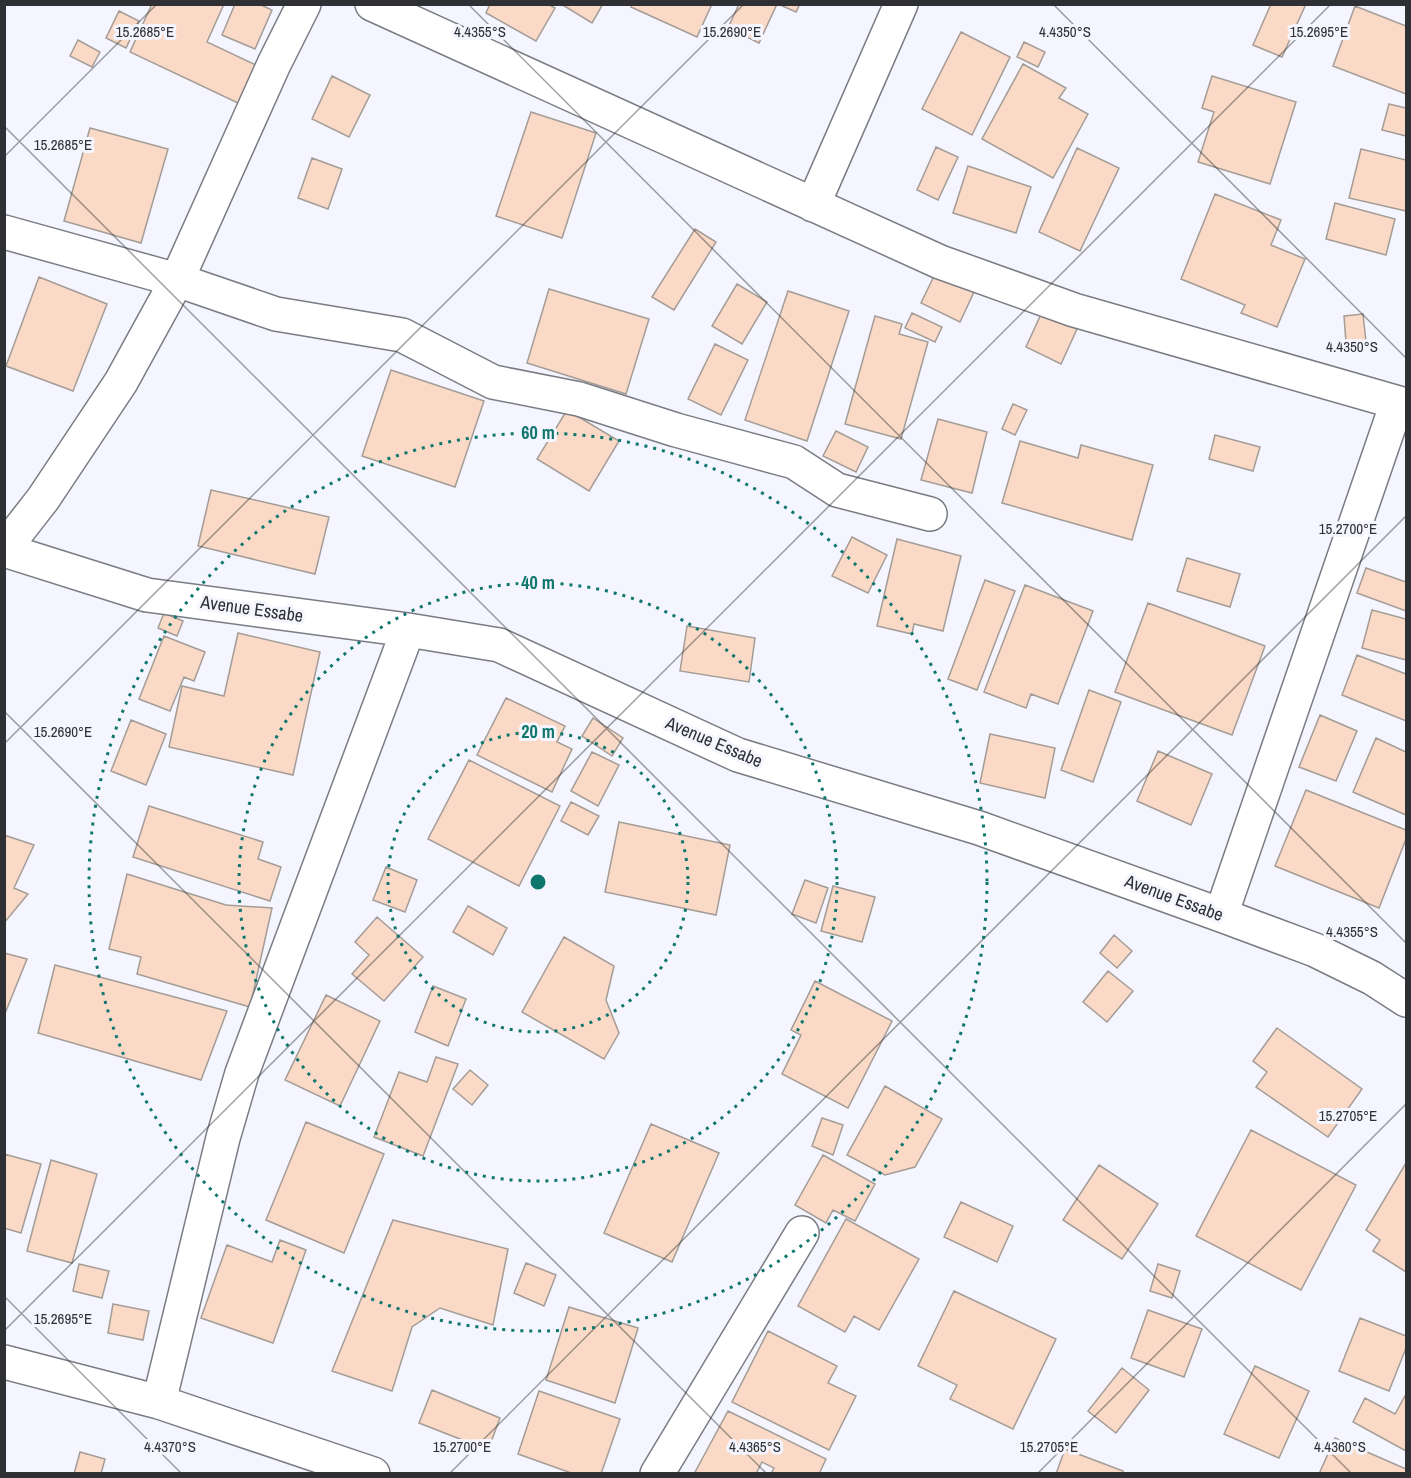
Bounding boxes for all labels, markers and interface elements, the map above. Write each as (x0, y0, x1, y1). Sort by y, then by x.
text: 15.2685°E (116, 21, 174, 42)
text: 4.4355°S (454, 21, 506, 42)
text: 15.2690°E (703, 21, 761, 42)
text: 4.4350°S (1039, 21, 1091, 42)
text: 15.2695°E (1290, 21, 1348, 42)
text: 15.2685°E (34, 134, 92, 155)
text: 4.4350°S (1326, 336, 1378, 357)
text: 60 m (521, 420, 555, 445)
text: 15.2700°E (1319, 518, 1377, 539)
text: 40 m (521, 570, 555, 595)
street label: Avenue Essabe (198, 589, 305, 628)
street label: Avenue Essabe (661, 709, 767, 773)
text: 20 m (521, 719, 555, 744)
text: 15.2690°E (34, 721, 92, 742)
street label: Avenue Essabe (1120, 868, 1227, 927)
centre of rings (528, 872, 548, 892)
text: 4.4355°S (1326, 921, 1378, 942)
text: 15.2705°E (1319, 1105, 1377, 1126)
text: 15.2695°E (34, 1308, 92, 1329)
text: 4.4370°S (144, 1436, 196, 1457)
text: 15.2700°E (433, 1436, 491, 1457)
text: 4.4365°S (729, 1436, 781, 1457)
text: 15.2705°E (1020, 1436, 1078, 1457)
text: 4.4360°S (1314, 1436, 1366, 1457)

